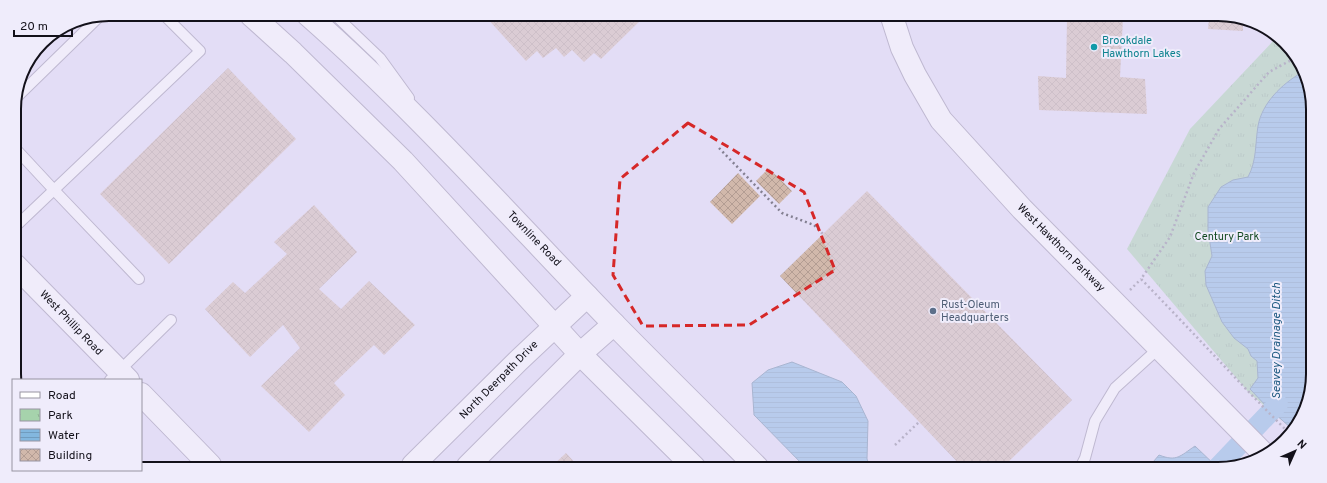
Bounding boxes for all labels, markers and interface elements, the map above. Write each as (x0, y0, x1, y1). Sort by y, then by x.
scale bar (14, 12, 72, 38)
text: 20 m (20, 19, 48, 35)
place label: Brookdale Hawthorn Lakes (1102, 34, 1181, 61)
marker: Brookdale Hawthorn Lakes (1089, 42, 1099, 52)
street label: West Hawthorn Parkway (1014, 201, 1108, 295)
street label: Townline Road (504, 208, 564, 270)
park label: Century Park (1195, 230, 1260, 244)
water label: Seavey Drainage Ditch (1269, 282, 1285, 399)
street label: West Phillip Road (36, 287, 106, 359)
place label: Rust-Oleum Headquarters (941, 298, 1009, 325)
marker: Rust-Oleum Headquarters (928, 306, 938, 316)
street label: North Deerpath Drive (457, 338, 541, 422)
legend (12, 379, 142, 471)
text: Road (48, 388, 76, 404)
text: Park (48, 408, 73, 424)
text: Water (48, 428, 80, 444)
north arrow (1275, 431, 1315, 471)
text: N (1294, 437, 1309, 452)
text: Building (48, 448, 92, 464)

